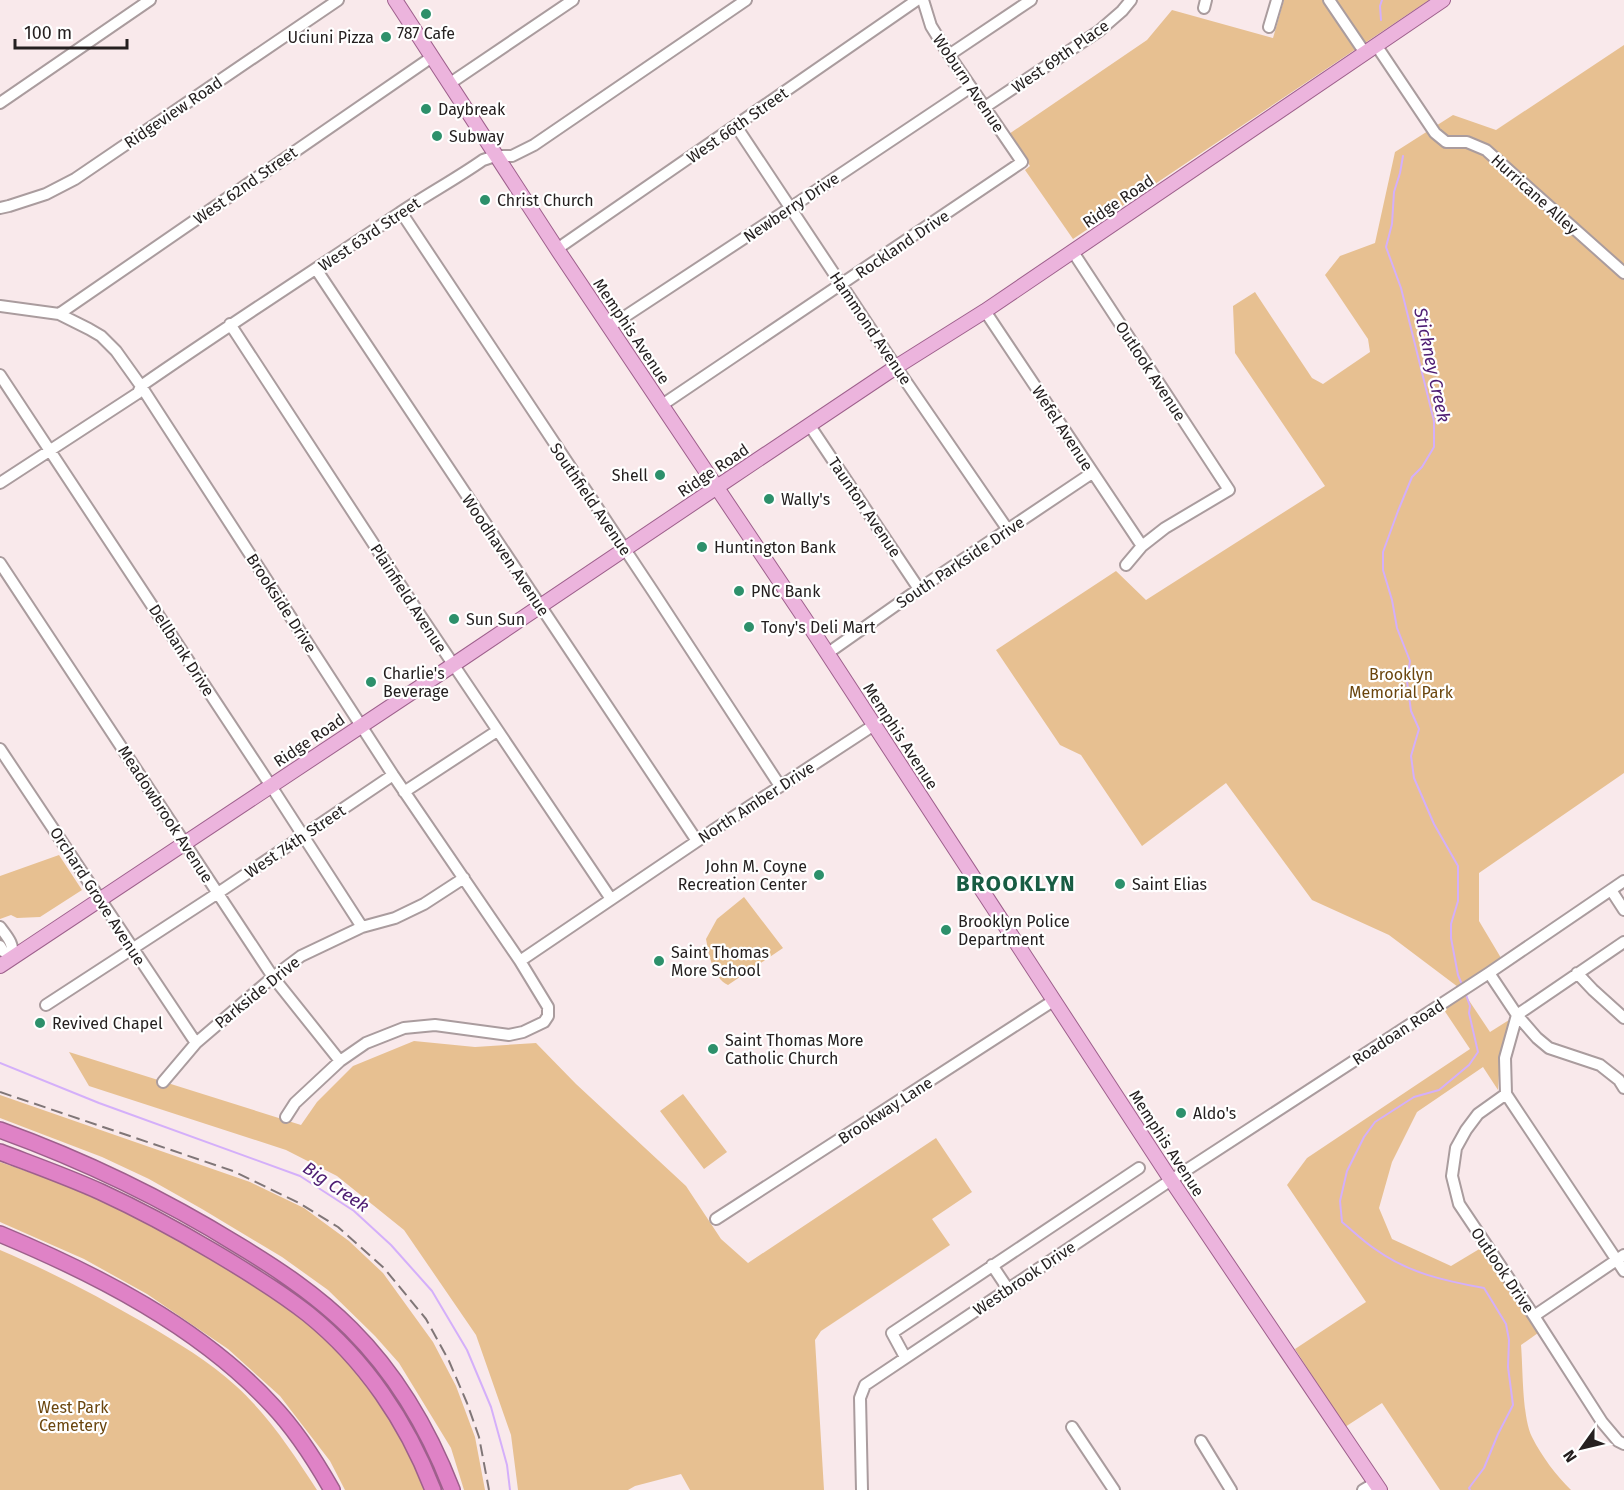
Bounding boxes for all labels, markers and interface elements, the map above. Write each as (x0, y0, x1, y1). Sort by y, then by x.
marker: 787 Cafe (419, 7, 433, 21)
scale bar (15, 12, 128, 50)
street label: West 69th Place (1008, 16, 1112, 97)
text: 100 m (24, 22, 72, 44)
place label: 787 Cafe (397, 24, 455, 43)
place label: Uciuni Pizza (288, 28, 374, 47)
marker: Uciuni Pizza (379, 30, 393, 44)
street label: Woburn Avenue (929, 31, 1008, 136)
street label: Ridgeview Road (121, 73, 226, 152)
street label: West 66th Street (683, 83, 792, 167)
place label: Daybreak (438, 100, 506, 119)
marker: Daybreak (419, 102, 433, 116)
place label: Subway (449, 127, 504, 146)
marker: Subway (430, 129, 444, 143)
street label: West 62nd Street (190, 142, 301, 228)
street label: Hurricane Alley (1487, 150, 1582, 239)
street label: Newberry Drive (740, 168, 843, 246)
street label: Ridge Road (1079, 171, 1157, 232)
place label: Christ Church (497, 191, 594, 210)
street label: West 63rd Street (315, 193, 424, 275)
marker: Christ Church (478, 193, 492, 207)
street label: Rockland Drive (852, 206, 953, 283)
street label: Hammond Avenue (826, 268, 916, 389)
street label: Memphis Avenue (589, 275, 674, 388)
water label: Stickney Creek (1409, 305, 1455, 425)
street label: Outlook Avenue (1111, 318, 1190, 425)
street label: Wefel Avenue (1028, 382, 1097, 474)
street label: Southfield Avenue (546, 439, 635, 559)
street label: Ridge Road (674, 440, 752, 501)
street label: Taunton Avenue (824, 454, 905, 561)
place label: Shell (612, 466, 648, 485)
marker: Shell (653, 468, 667, 482)
place label: Wally's (781, 490, 830, 509)
street label: Woodhaven Avenue (458, 491, 553, 620)
marker: Wally's (762, 492, 776, 506)
street label: South Parkside Drive (893, 513, 1028, 612)
place label: Huntington Bank (714, 538, 837, 557)
street label: Plainfield Avenue (366, 540, 451, 656)
marker: Huntington Bank (695, 540, 709, 554)
street label: Brookside Drive (242, 550, 321, 656)
place label: PNC Bank (751, 582, 821, 601)
marker: PNC Bank (732, 584, 746, 598)
street label: Dellbank Drive (145, 601, 218, 700)
place label: Sun Sun (466, 610, 525, 629)
marker: Sun Sun (447, 612, 461, 626)
place label: Tony's Deli Mart (761, 618, 876, 637)
marker: Tony's Deli Mart (742, 620, 756, 634)
place label: Charlie's Beverage (383, 664, 449, 701)
park label: Brooklyn Memorial Park (1349, 665, 1454, 702)
marker: Charlie's Beverage (364, 675, 378, 689)
street label: Memphis Avenue (859, 679, 942, 793)
street label: Ridge Road (270, 710, 348, 771)
street label: Meadowbrook Avenue (114, 742, 217, 886)
street label: North Amber Drive (695, 758, 818, 847)
street label: West 74th Street (241, 801, 349, 882)
street label: Orchard Grove Avenue (46, 824, 149, 969)
place label: John M. Coyne Recreation Center (678, 857, 808, 894)
marker: John M. Coyne Recreation Center (812, 868, 826, 882)
district label: BROOKLYN (956, 870, 1076, 897)
place label: Saint Elias (1132, 875, 1207, 894)
marker: Saint Elias (1113, 877, 1127, 891)
place label: Brooklyn Police Department (958, 912, 1070, 949)
marker: Brooklyn Police Department (939, 923, 953, 937)
place label: Saint Thomas More School (671, 943, 769, 980)
street label: Parkside Drive (211, 952, 303, 1032)
marker: Saint Thomas More School (652, 954, 666, 968)
street label: Roadoan Road (1349, 996, 1448, 1069)
place label: Revived Chapel (52, 1014, 163, 1033)
marker: Revived Chapel (33, 1016, 47, 1030)
place label: Saint Thomas More Catholic Church (725, 1031, 864, 1068)
marker: Saint Thomas More Catholic Church (706, 1042, 720, 1056)
street label: Brookway Lane (834, 1073, 936, 1148)
street label: Memphis Avenue (1125, 1086, 1208, 1200)
place label: Aldo's (1193, 1104, 1236, 1123)
marker: Aldo's (1174, 1106, 1188, 1120)
water label: Big Creek (299, 1157, 374, 1217)
street label: Outlook Drive (1467, 1224, 1538, 1317)
street label: Westbrook Drive (970, 1237, 1079, 1320)
park label: West Park Cemetery (38, 1398, 109, 1435)
north arrow (1552, 1418, 1612, 1478)
text: N (1559, 1446, 1581, 1466)

